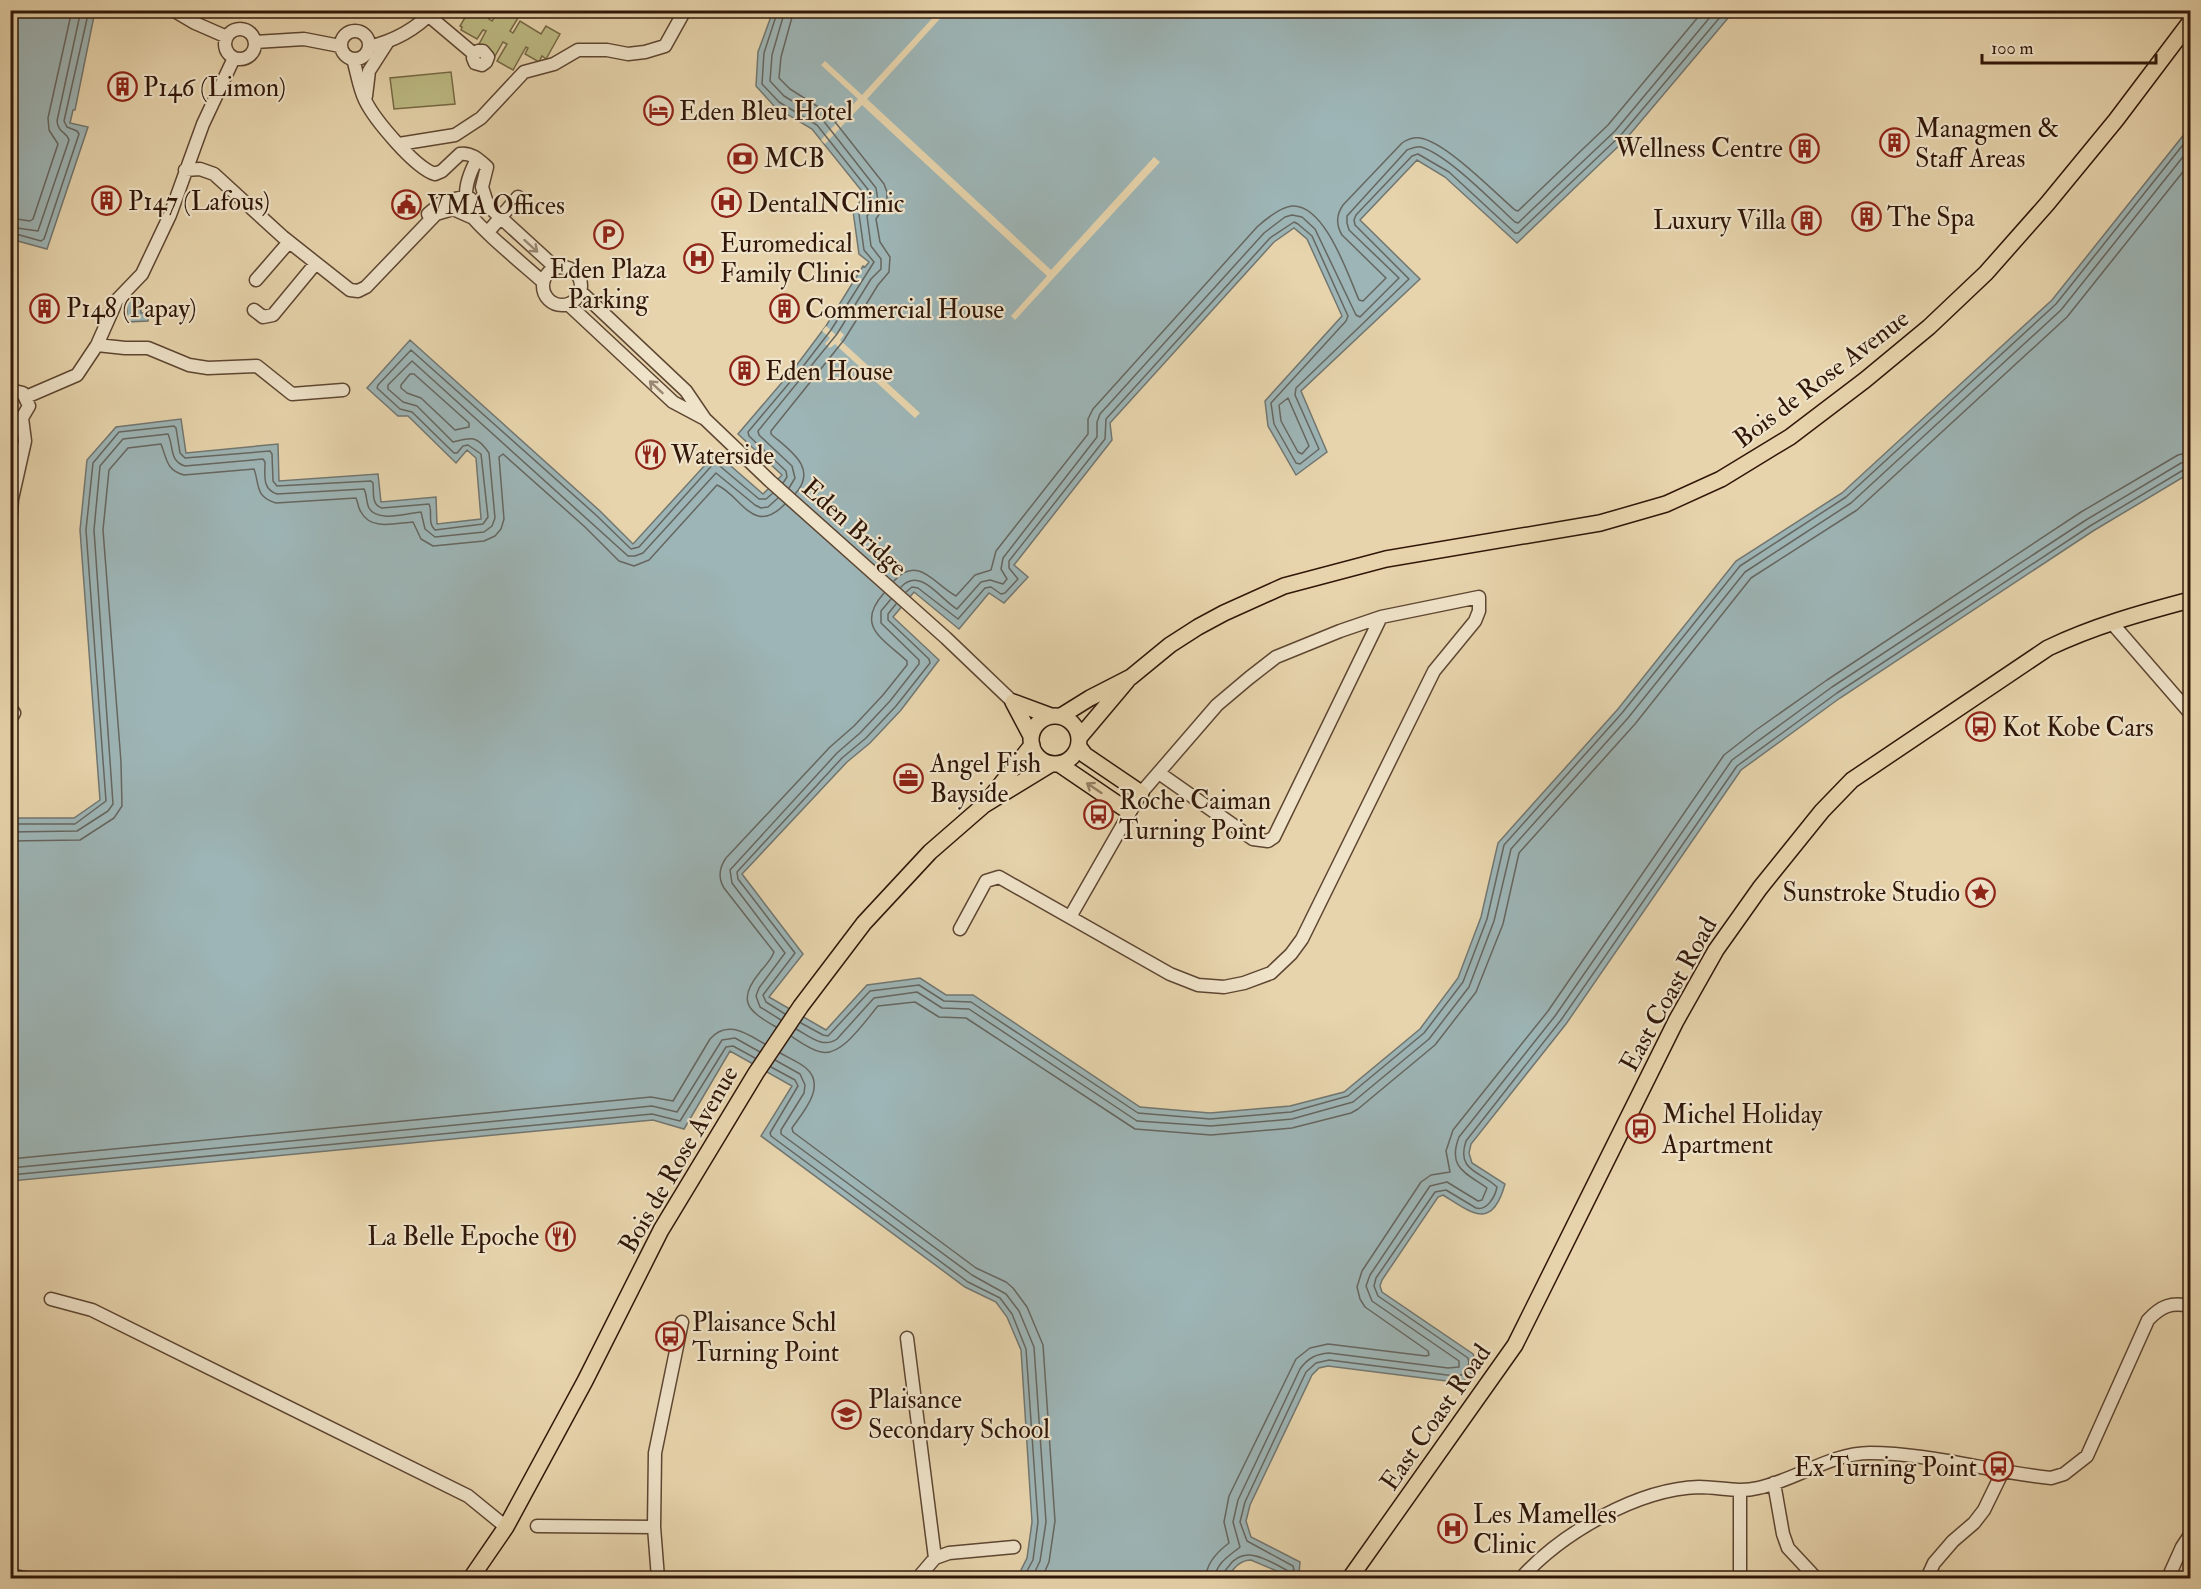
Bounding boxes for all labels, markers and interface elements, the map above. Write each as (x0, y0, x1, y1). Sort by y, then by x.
scale bar (1982, 27, 2156, 65)
text: 100 m (1991, 37, 2034, 60)
building icon: P146 (Limon) (106, 71, 138, 103)
place label: P146 (Limon) (143, 72, 286, 104)
hotel icon: Eden Bleu Hotel (642, 95, 674, 127)
place label: Eden Bleu Hotel (679, 96, 853, 128)
place label: Managmen & Staff Areas (1915, 113, 2059, 175)
building icon: Managmen & Staff Areas (1878, 127, 1910, 159)
building icon: Wellness Centre (1788, 132, 1820, 164)
place label: Wellness Centre (1614, 133, 1783, 165)
bank icon: MCB (727, 142, 759, 174)
place label: MCB (764, 143, 825, 175)
building icon: P147 (Lafous) (91, 185, 123, 217)
place label: P147 (Lafous) (128, 186, 270, 218)
hospital icon: DentalNClinic (710, 187, 742, 219)
place label: DentalNClinic (747, 188, 904, 220)
public building icon: VMA Offices (390, 189, 422, 221)
place label: VMA Offices (427, 190, 565, 222)
building icon: The Spa (1850, 201, 1882, 233)
place label: The Spa (1887, 202, 1975, 235)
building icon: Luxury Villa (1791, 204, 1823, 236)
place label: Luxury Villa (1653, 205, 1786, 237)
parking icon: Eden Plaza Parking (592, 219, 624, 251)
place label: Euromedical Family Clinic (720, 228, 860, 290)
one-way arrow (523, 239, 538, 253)
hospital icon: Euromedical Family Clinic (683, 242, 715, 274)
place label: Eden Plaza Parking (549, 254, 667, 316)
building icon: P148 (Papay) (29, 292, 61, 324)
place label: P148 (Papay) (66, 293, 197, 326)
building icon: Commercial House (768, 293, 800, 325)
place label: Commercial House (805, 294, 1004, 326)
street label: Bois de Rose Avenue (1728, 302, 1916, 455)
building icon: Eden House (728, 355, 760, 387)
place label: Eden House (765, 356, 893, 388)
one-way arrow (649, 380, 664, 394)
restaurant icon: Waterside (634, 439, 666, 471)
place label: Waterside (670, 440, 774, 472)
street label: Eden Bridge (795, 472, 914, 584)
bus stop icon: Kot Kobe Cars (1965, 711, 1997, 743)
place label: Kot Kobe Cars (2002, 712, 2154, 744)
place label: Angel Fish Bayside (929, 748, 1042, 810)
office icon: Angel Fish Bayside (893, 762, 925, 794)
one-way arrow (1086, 782, 1102, 794)
place label: Roche Caiman Turning Point (1119, 785, 1271, 847)
bus stop icon: Roche Caiman Turning Point (1082, 799, 1114, 831)
place icon: Sunstroke Studio (1965, 876, 1997, 908)
place label: Sunstroke Studio (1783, 877, 1960, 909)
street label: East Coast Road (1613, 911, 1725, 1077)
street label: Bois de Rose Avenue (612, 1060, 746, 1259)
place label: Michel Holiday Apartment (1661, 1099, 1823, 1162)
bus stop icon: Michel Holiday Apartment (1625, 1113, 1657, 1145)
restaurant icon: La Belle Epoche (544, 1220, 576, 1252)
place label: La Belle Epoche (367, 1221, 539, 1254)
place label: Plaisance Schl Turning Point (692, 1307, 839, 1369)
bus stop icon: Plaisance Schl Turning Point (655, 1321, 687, 1353)
street label: East Coast Road (1373, 1338, 1498, 1497)
place label: Plaisance Secondary School (868, 1384, 1050, 1446)
school or university icon: Plaisance Secondary School (831, 1398, 863, 1430)
bus stop icon: Ex Turning Point (1982, 1451, 2014, 1483)
place label: Ex Turning Point (1794, 1452, 1977, 1484)
place label: Les Mamelles Clinic (1473, 1499, 1617, 1561)
hospital icon: Les Mamelles Clinic (1436, 1513, 1468, 1545)

